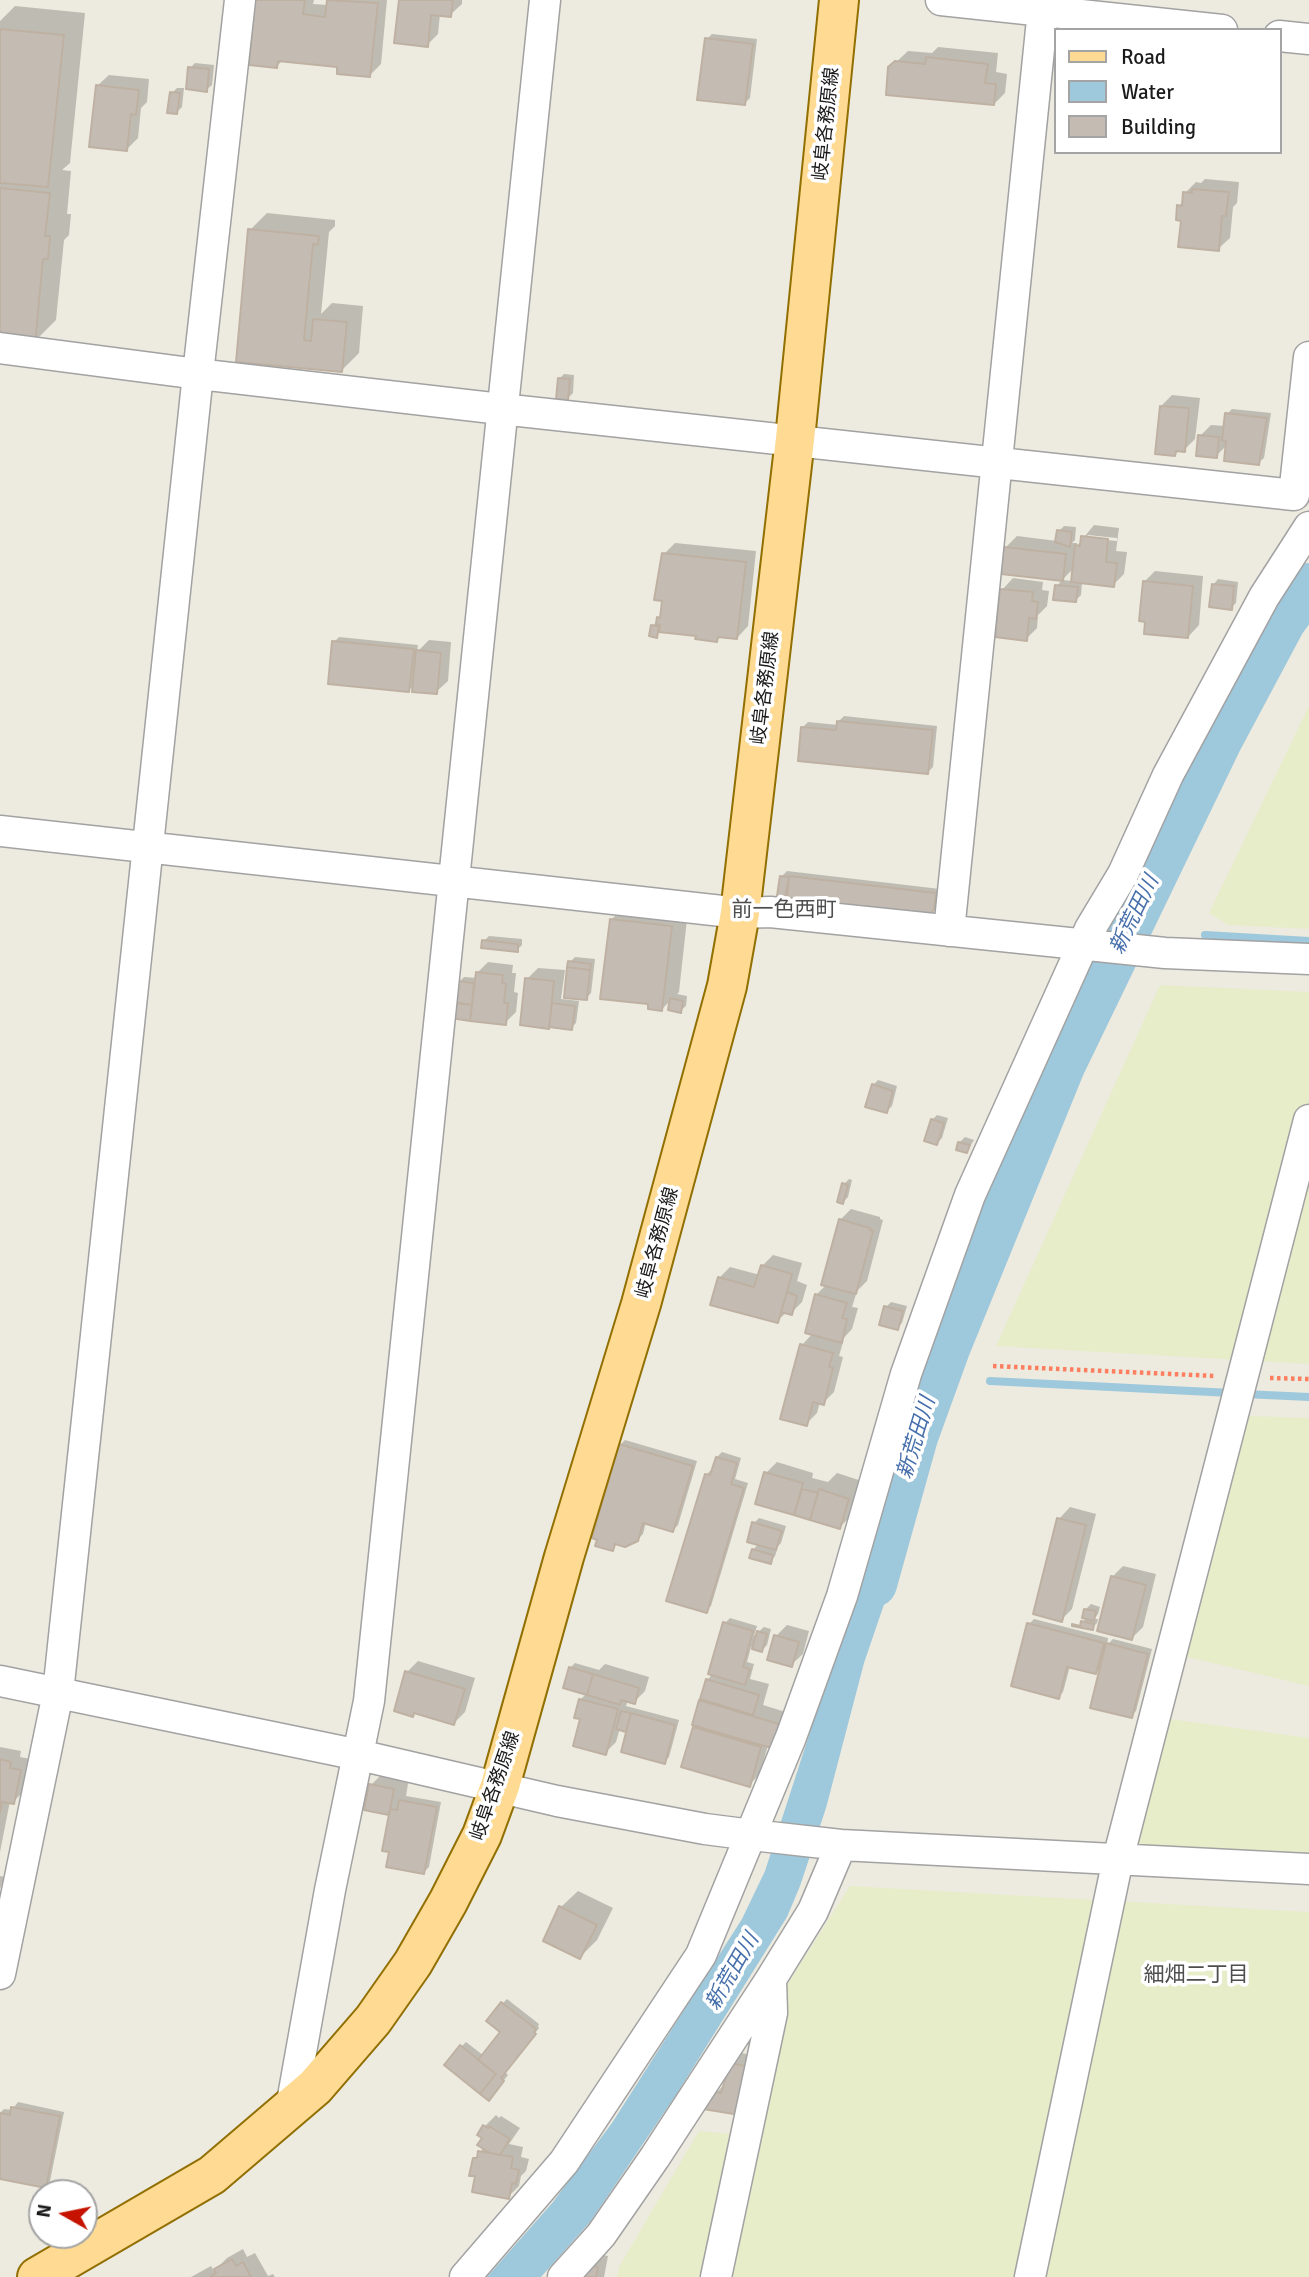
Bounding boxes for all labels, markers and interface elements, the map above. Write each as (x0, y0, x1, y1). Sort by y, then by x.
legend (1054, 28, 1281, 154)
text: Road (1121, 44, 1166, 70)
street label: 岐阜各務原線 (810, 66, 844, 182)
text: Water (1121, 79, 1174, 105)
text: Building (1121, 114, 1196, 140)
street label: 岐阜各務原線 (748, 630, 784, 746)
water label: 新荒田川 (1105, 872, 1165, 958)
district label: 前一色西町 (732, 897, 836, 923)
street label: 岐阜各務原線 (632, 1185, 684, 1301)
water label: 新荒田川 (893, 1394, 941, 1482)
street label: 岐阜各務原線 (467, 1728, 525, 1844)
water label: 新荒田川 (701, 1929, 765, 2015)
district label: 細畑二丁目 (1144, 1962, 1248, 1988)
north arrow (28, 2179, 98, 2249)
text: N (31, 2203, 57, 2219)

